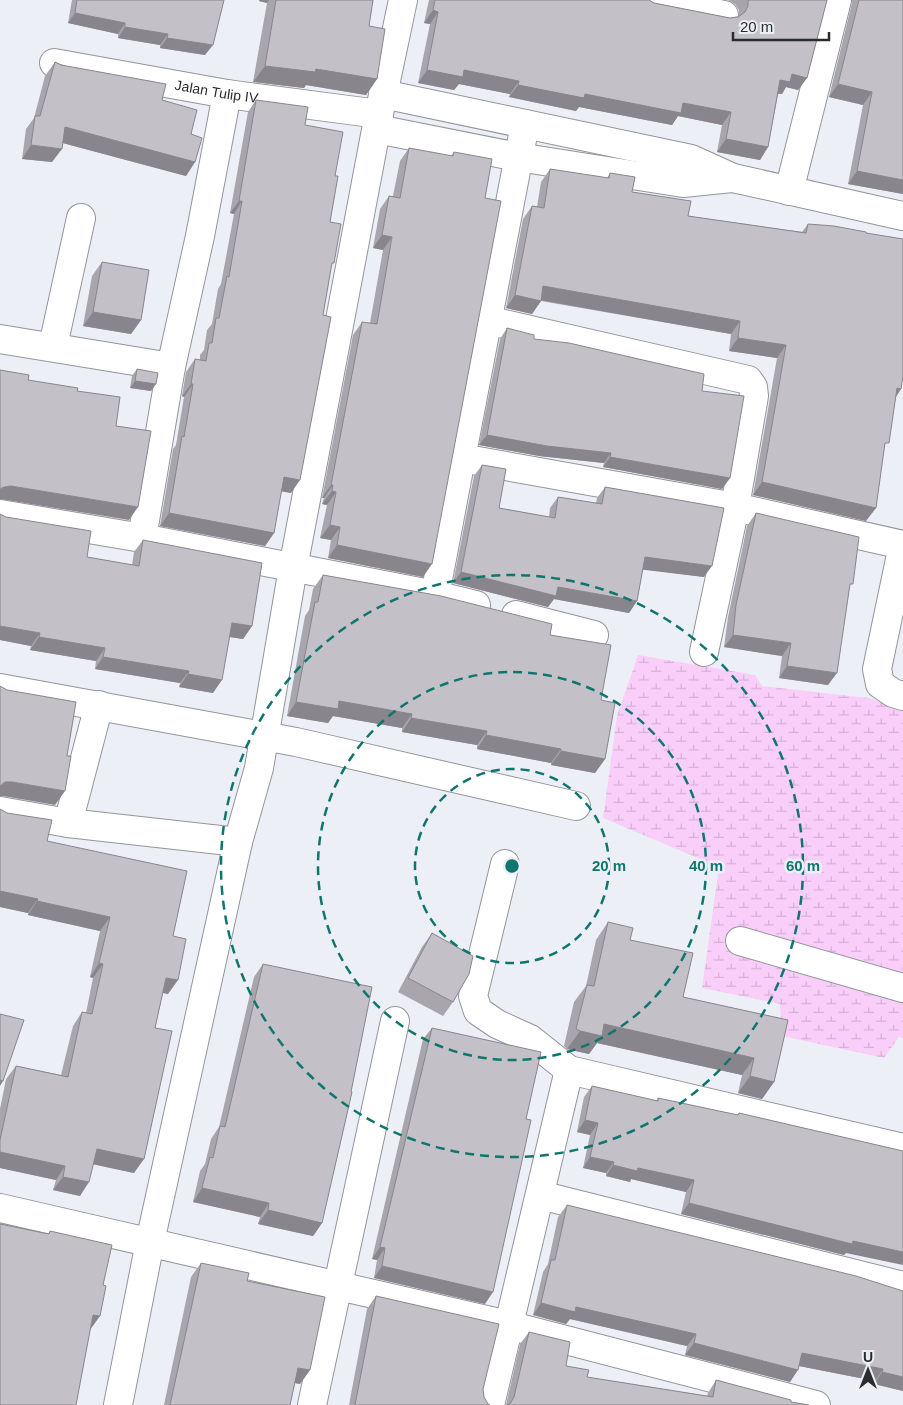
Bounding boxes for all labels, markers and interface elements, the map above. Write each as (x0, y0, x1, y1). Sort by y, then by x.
scale bar (733, 10, 829, 42)
text: 20 m (740, 18, 773, 35)
street label: Jalan Tulip IV (174, 77, 260, 106)
centre of rings (503, 857, 521, 875)
text: 20 m (592, 857, 626, 874)
text: 40 m (689, 857, 723, 874)
text: 60 m (786, 857, 820, 874)
north arrow (843, 1345, 893, 1395)
text: U (863, 1349, 873, 1365)

